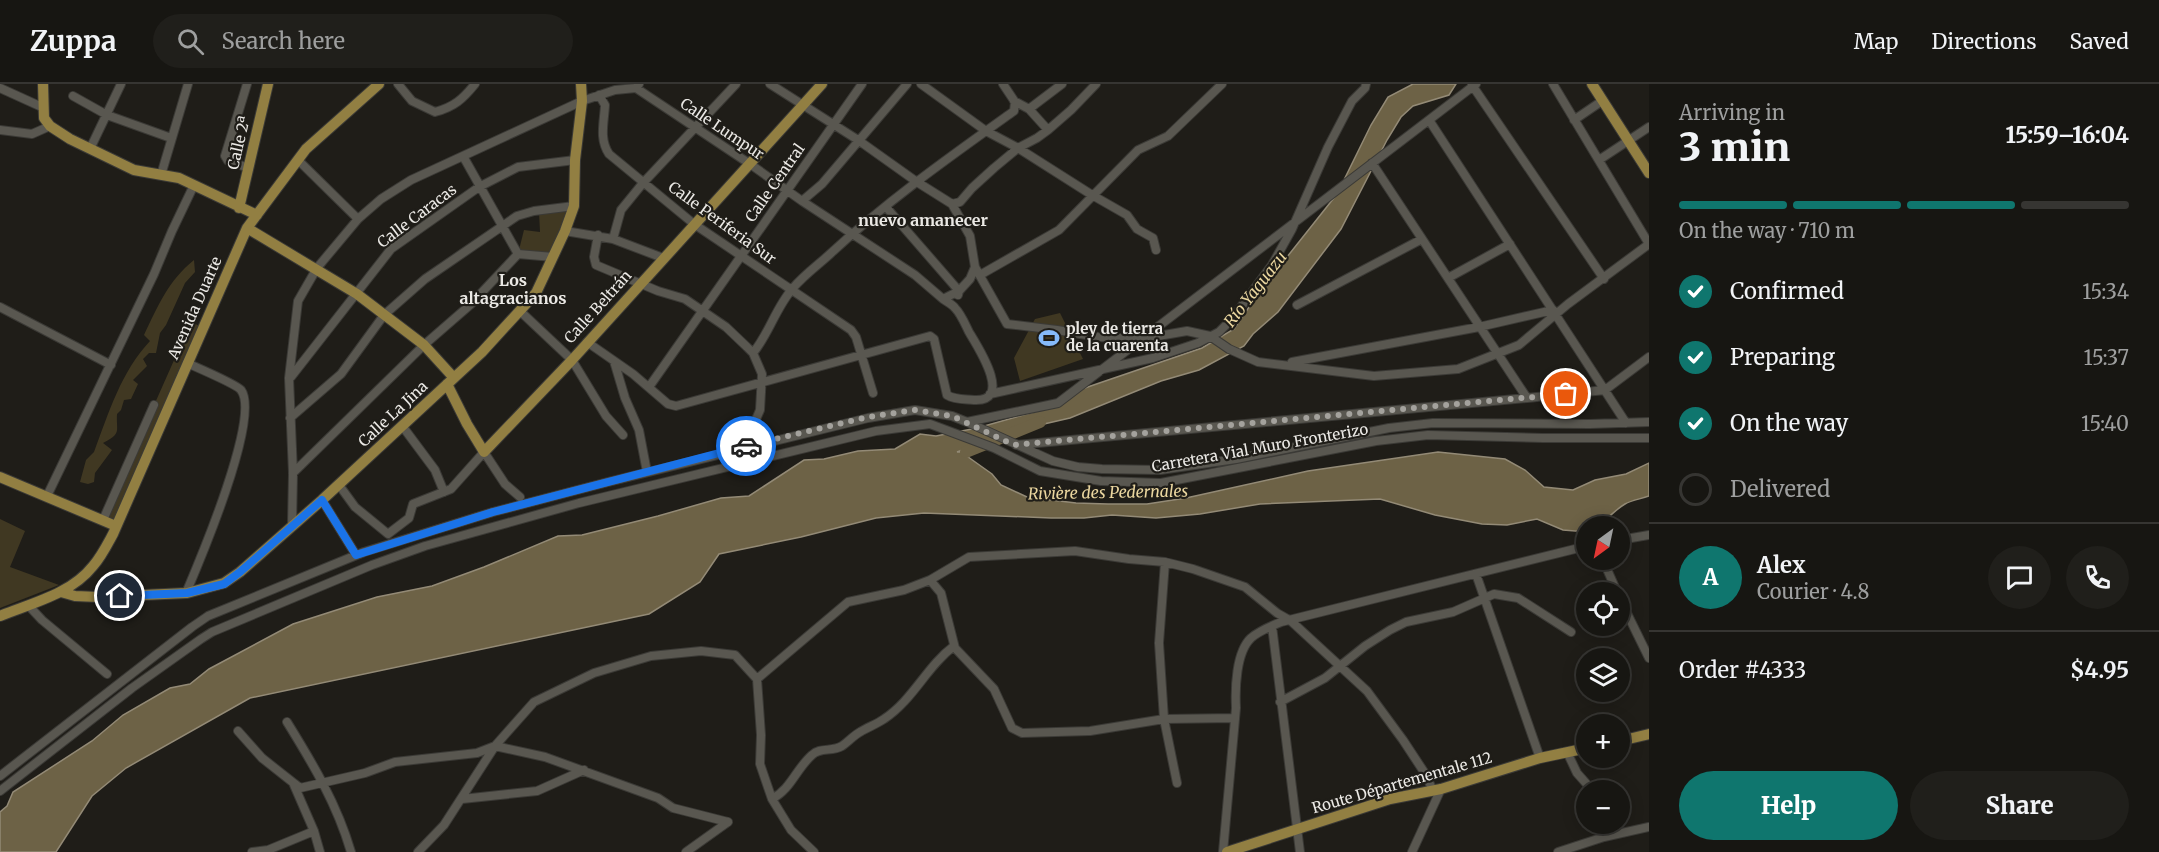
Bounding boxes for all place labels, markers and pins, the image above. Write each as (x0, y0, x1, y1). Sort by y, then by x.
place label: pley de tierra de la cuarenta (1066, 319, 1169, 355)
sports icon: pley de tierra de la cuarenta (1037, 326, 1061, 350)
pin (1540, 368, 1591, 419)
pin (94, 570, 145, 621)

